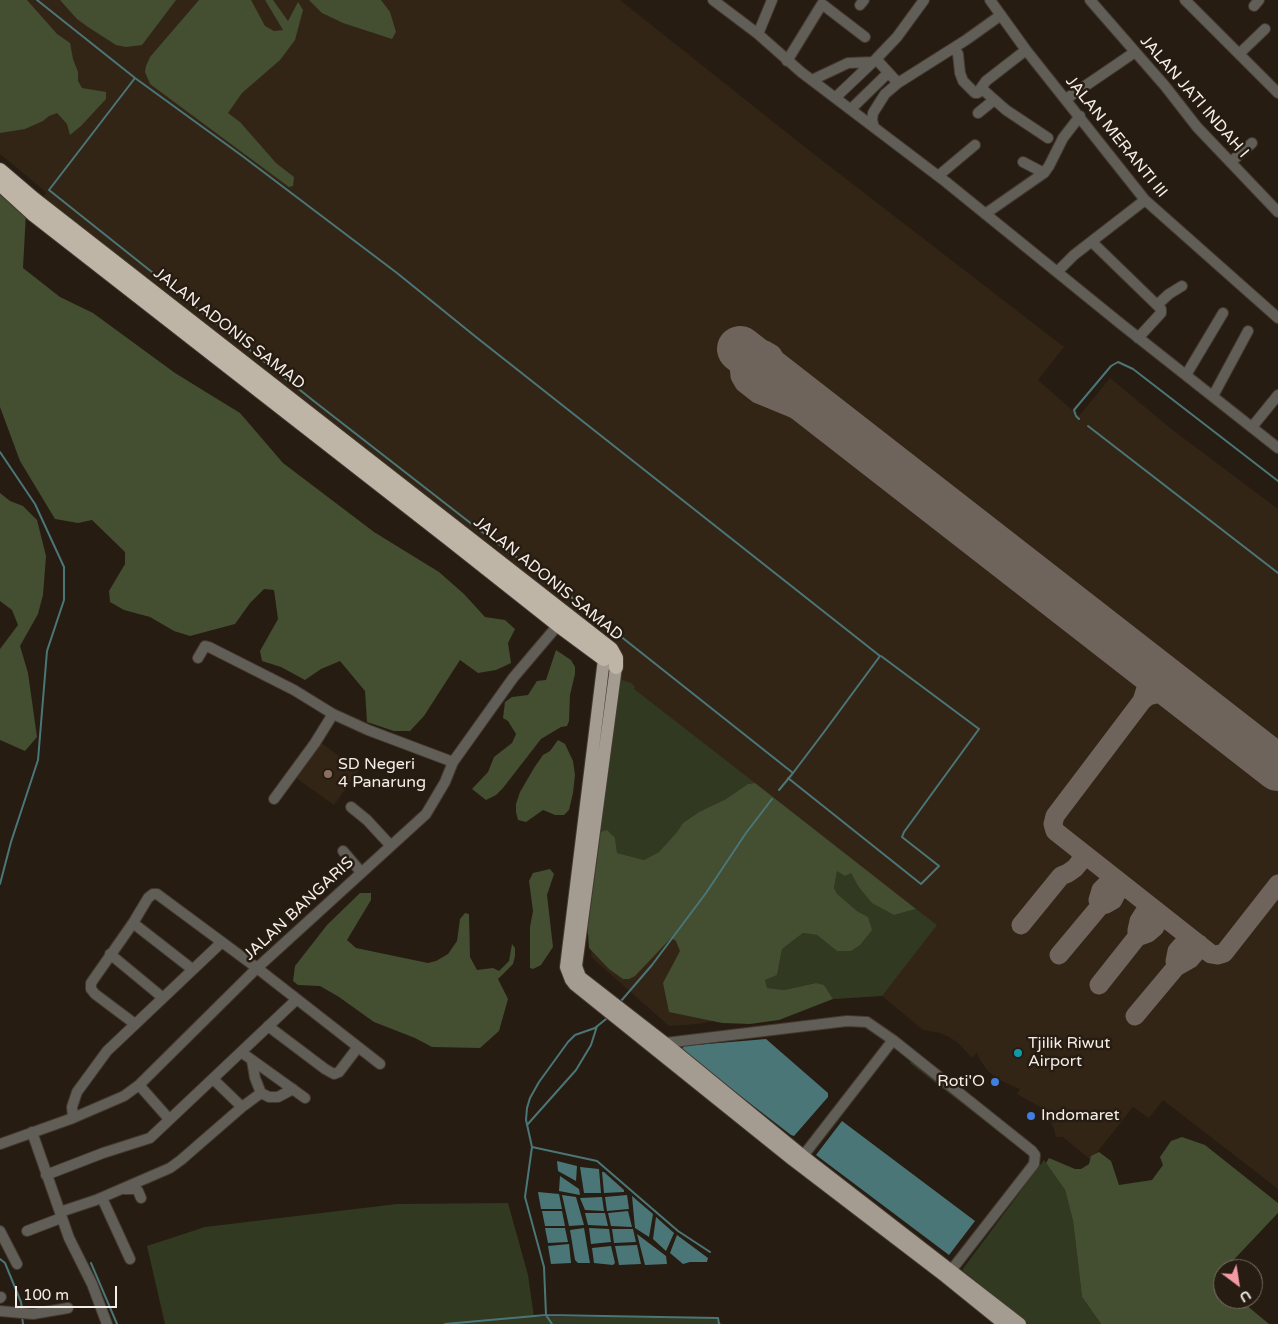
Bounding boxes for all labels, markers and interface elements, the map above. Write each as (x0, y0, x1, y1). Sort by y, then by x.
street label: JALAN JATI INDAH I (1136, 32, 1252, 162)
street label: JALAN MERANTI III (1061, 72, 1171, 202)
street label: JALAN ADONIS SAMAD (149, 264, 309, 394)
street label: JALAN ADONIS SAMAD (469, 513, 627, 645)
place label: SD Negeri 4 Panarung (338, 755, 426, 793)
marker: SD Negeri 4 Panarung (322, 768, 334, 780)
street label: JALAN BANGARIS (240, 853, 358, 965)
place label: Tjilik Riwut Airport (1028, 1034, 1110, 1072)
marker: Tjilik Riwut Airport (1012, 1047, 1024, 1059)
place label: Roti'O (937, 1072, 985, 1092)
marker: Roti'O (989, 1076, 1001, 1088)
place label: Indomaret (1041, 1106, 1120, 1126)
marker: Indomaret (1025, 1110, 1037, 1122)
north arrow (1213, 1259, 1263, 1309)
scale bar (18, 1276, 120, 1308)
text: 100 m (23, 1286, 69, 1304)
text: U (1237, 1286, 1254, 1306)

